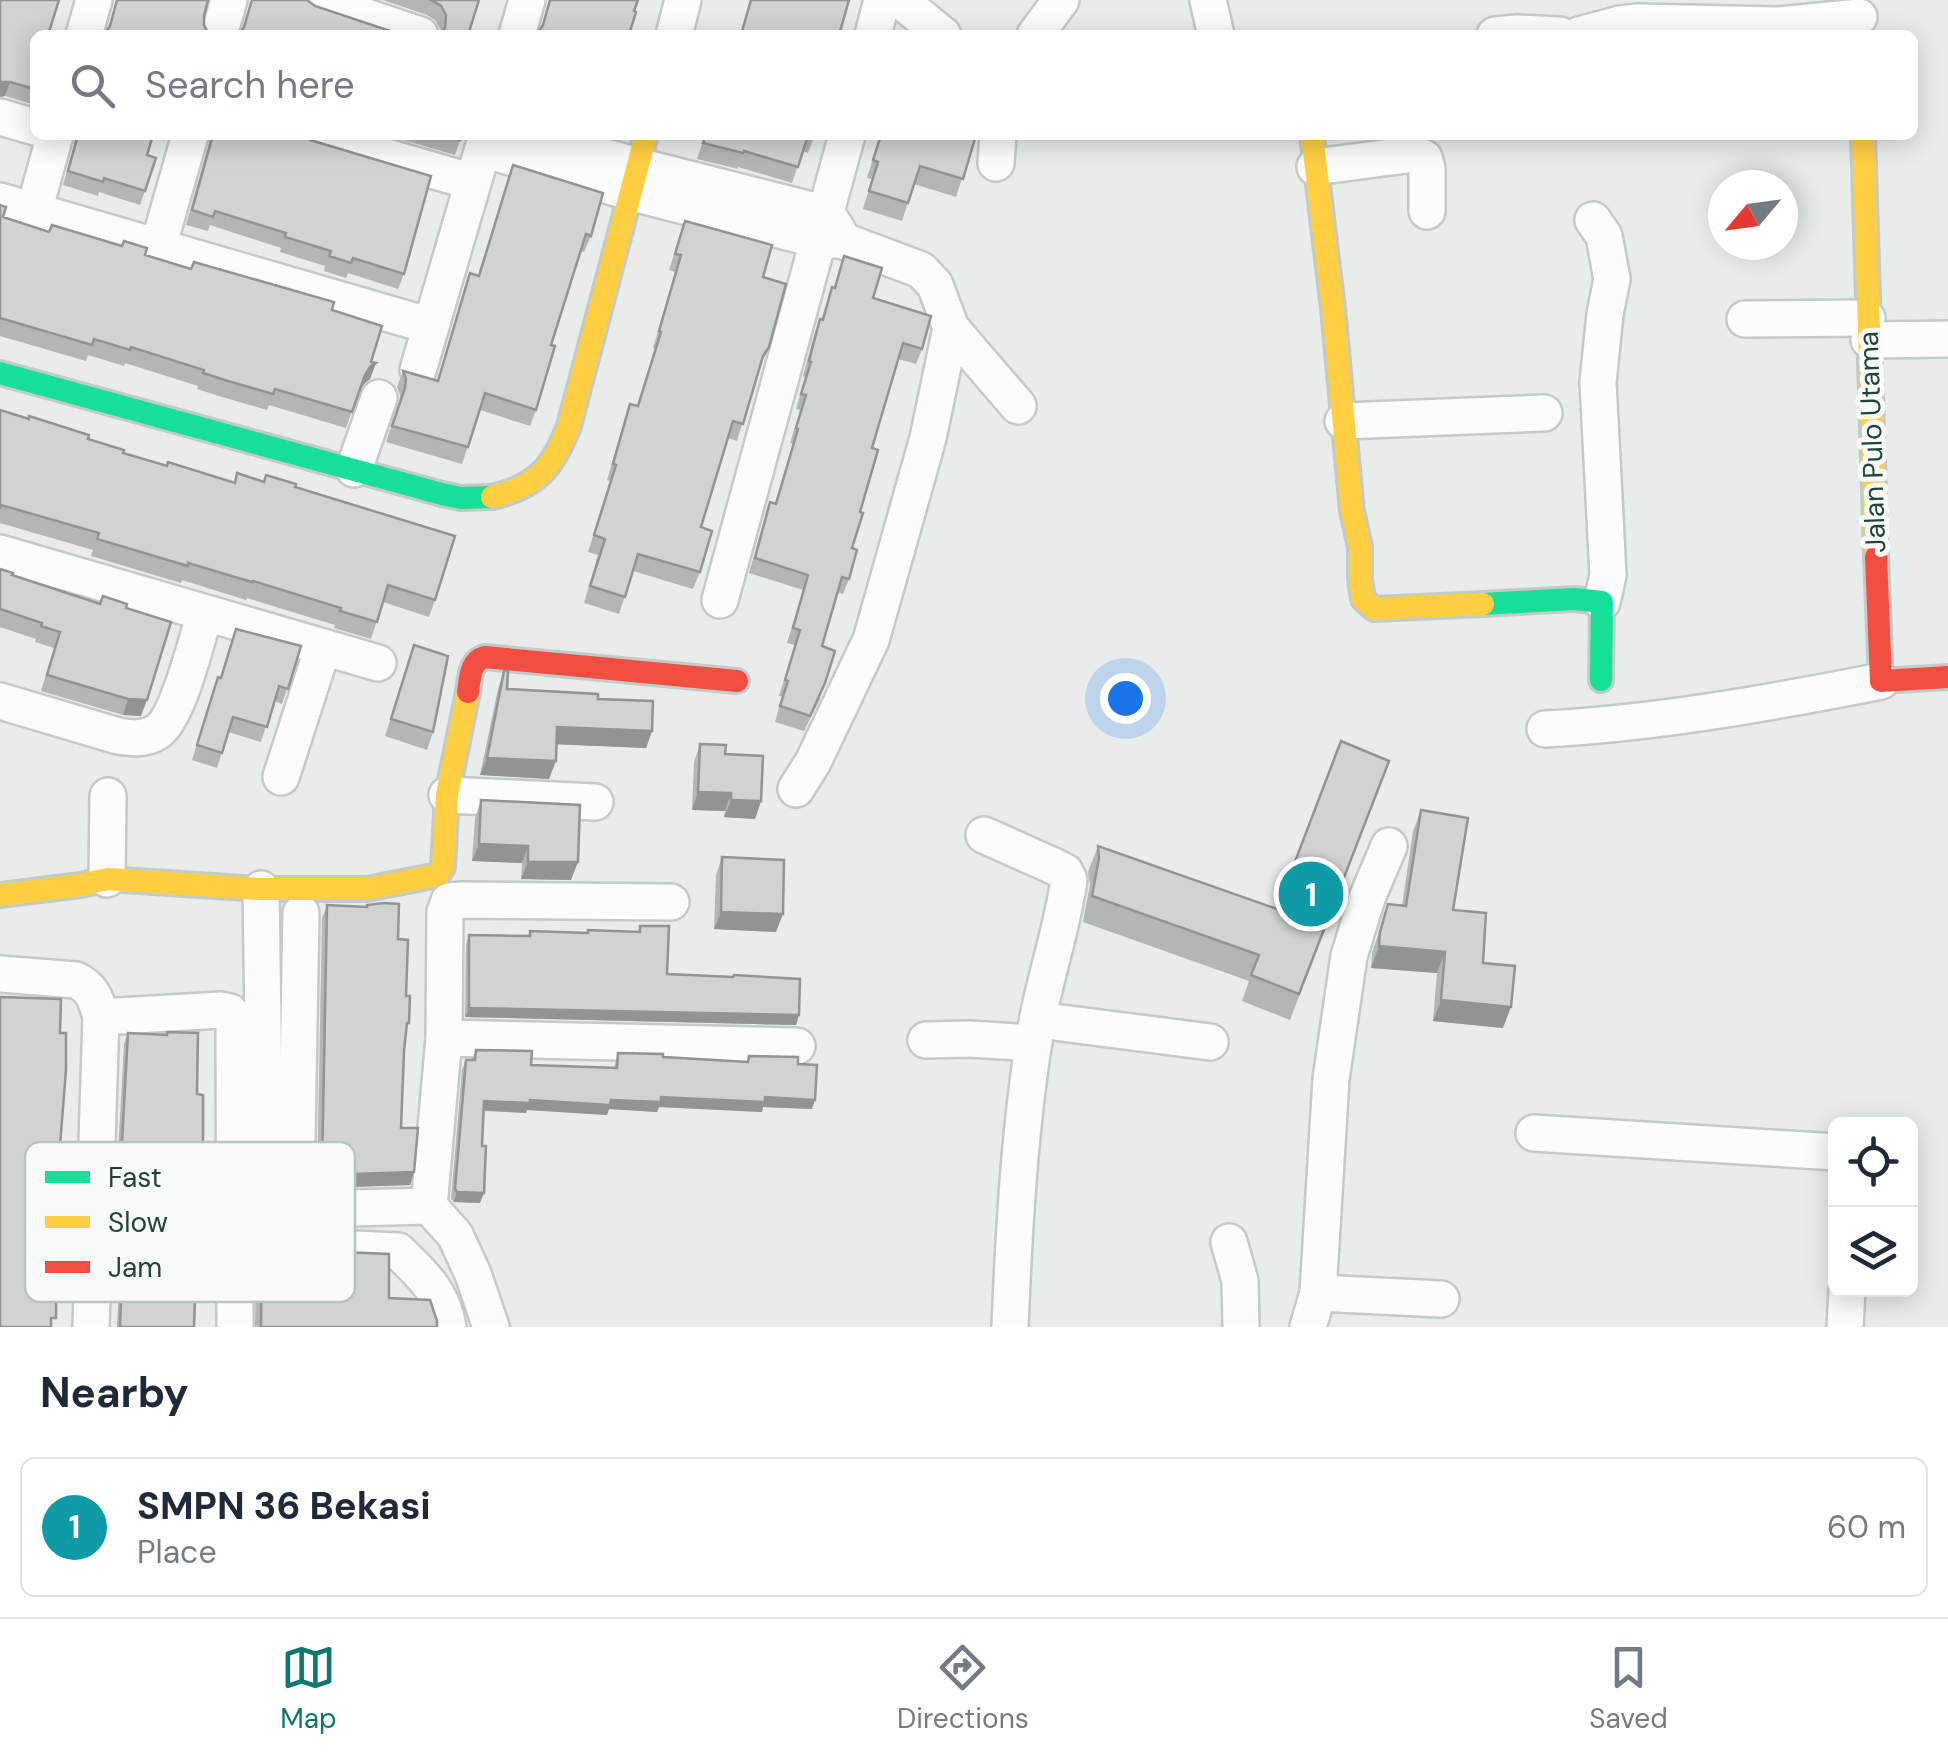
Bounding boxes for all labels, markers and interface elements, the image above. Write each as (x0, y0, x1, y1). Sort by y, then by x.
search box (30, 30, 1918, 140)
icon: search (65, 58, 120, 113)
text: Search here (145, 60, 355, 110)
north arrow (1708, 170, 1798, 260)
street label: Jalan Pulo Utama (1850, 331, 1894, 553)
your location (1100, 673, 1151, 724)
pin: 1 (1278, 856, 1344, 932)
map controls (1828, 1117, 1918, 1297)
button: locate (1828, 1117, 1918, 1207)
legend (25, 1142, 355, 1302)
text: Fast (108, 1159, 162, 1196)
text: Slow (108, 1204, 168, 1241)
button: layers (1828, 1207, 1918, 1297)
text: Jam (108, 1249, 162, 1286)
text: Nearby (40, 1365, 189, 1420)
text: SMPN 36 Bekasi (137, 1481, 431, 1531)
text: 1 (69, 1506, 80, 1548)
text: 60 m (1827, 1506, 1906, 1548)
text: Place (137, 1531, 217, 1573)
tab: Map (280, 1640, 337, 1737)
tab: Directions (897, 1640, 1029, 1737)
tab: Saved (1589, 1640, 1668, 1737)

